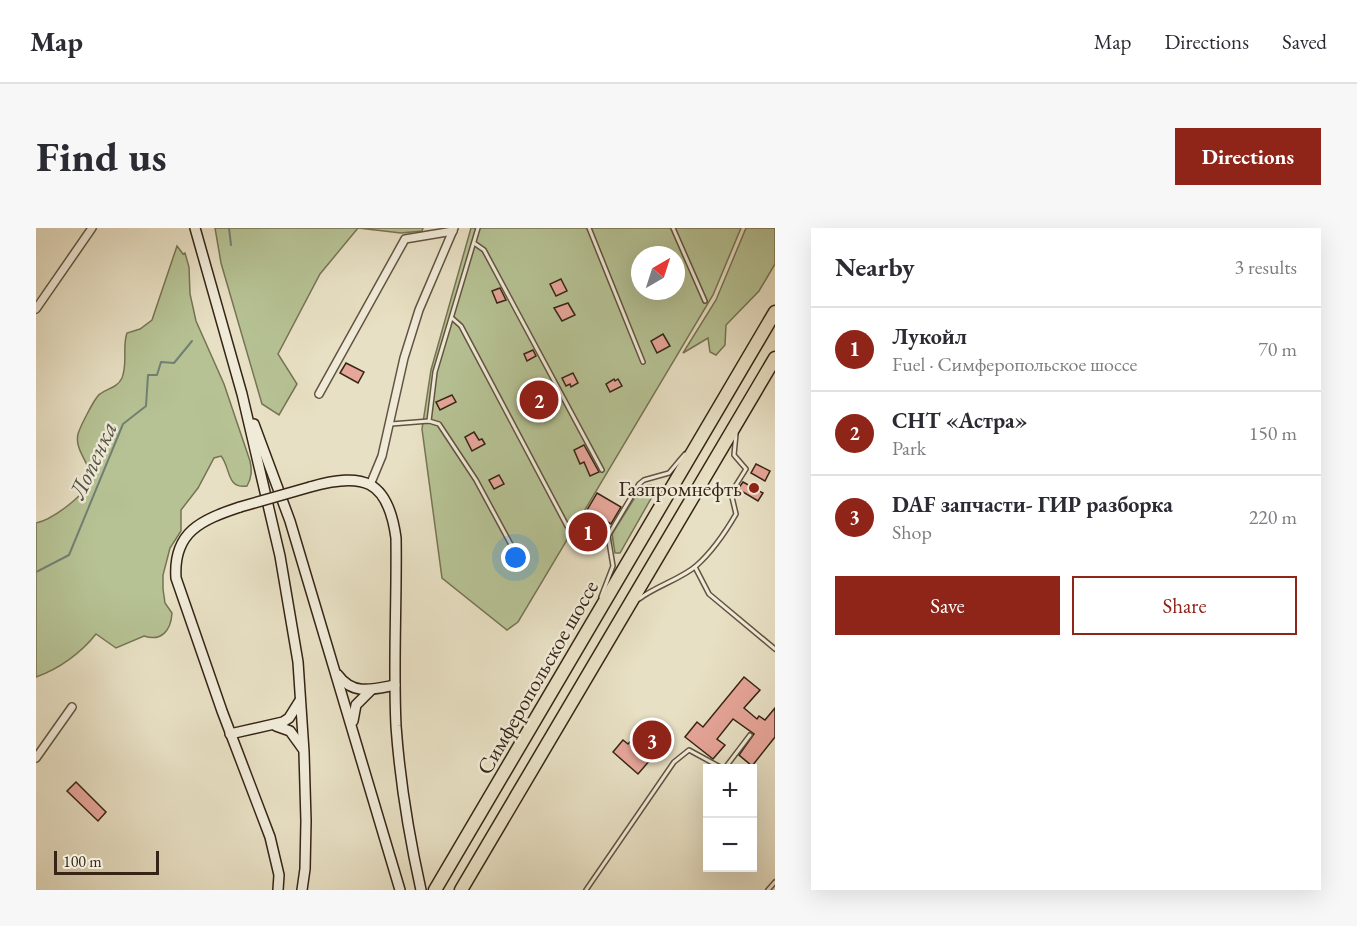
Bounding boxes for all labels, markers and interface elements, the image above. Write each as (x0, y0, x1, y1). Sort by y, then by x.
text: Map (30, 23, 83, 59)
text: Map (1094, 28, 1131, 55)
text: Directions (1164, 28, 1249, 55)
text: Saved (1282, 28, 1327, 55)
button: Directions (1175, 128, 1321, 185)
text: Find us (36, 129, 167, 184)
north arrow (631, 246, 685, 300)
text: Nearby (835, 250, 915, 284)
text: 3 results (1234, 254, 1297, 280)
text: Лукойл (892, 322, 967, 351)
text: 1 (849, 336, 860, 362)
text: 70 m (1258, 336, 1297, 362)
text: Fuel · Симферопольское шоссе (892, 351, 1137, 377)
pin: 2 (520, 378, 558, 423)
text: СНТ «Астра» (892, 406, 1027, 435)
water label: Лопенка (61, 416, 124, 504)
text: 2 (849, 420, 860, 446)
text: 150 m (1249, 420, 1297, 446)
text: Park (892, 435, 926, 461)
place label: Газпромнефть (619, 474, 742, 503)
marker: Газпромнефть (747, 481, 761, 495)
text: DAF запчасти- ГИР разборка (892, 490, 1173, 519)
text: 3 (849, 504, 860, 530)
text: 220 m (1249, 504, 1297, 530)
pin: 1 (568, 510, 608, 554)
text: Shop (892, 519, 932, 545)
your location (501, 543, 530, 572)
street label: Симферопольское шоссе (470, 574, 605, 780)
button: Save (835, 576, 1060, 635)
button: Share (1072, 576, 1297, 635)
pin: 3 (632, 718, 672, 762)
map controls (703, 764, 757, 872)
button: + (703, 764, 757, 818)
button: − (703, 818, 757, 872)
scale bar (54, 848, 159, 876)
text: 100 m (63, 851, 102, 872)

